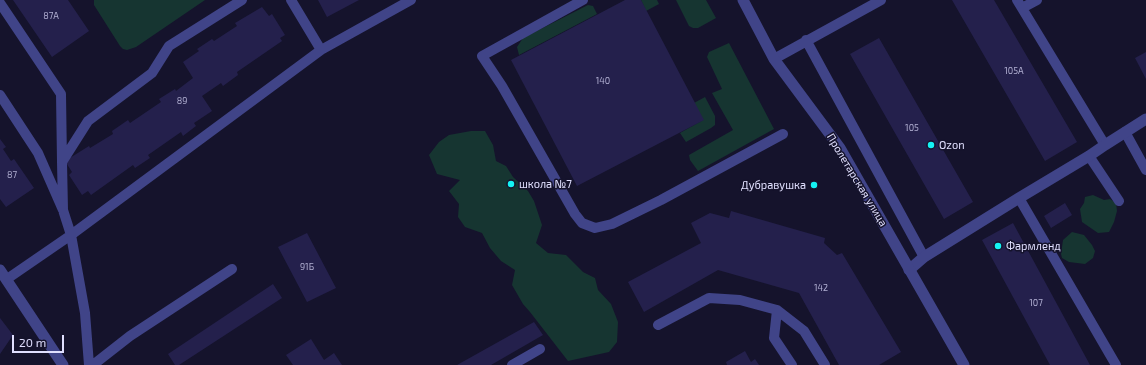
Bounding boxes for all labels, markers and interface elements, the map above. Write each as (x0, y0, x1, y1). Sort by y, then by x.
house number: 87А (43, 11, 59, 21)
house number: 105А (1004, 66, 1024, 76)
house number: 140 (596, 76, 610, 86)
house number: 89 (177, 96, 187, 106)
house number: 105 (905, 123, 919, 133)
street label: Пролетарская улица (824, 131, 890, 229)
place label: Ozon (939, 138, 965, 152)
marker: Ozon (926, 140, 936, 150)
house number: 87 (7, 170, 17, 180)
place label: школа №7 (519, 177, 572, 191)
place label: Дубравушка (741, 178, 806, 192)
marker: школа №7 (506, 179, 516, 189)
marker: Дубравушка (809, 180, 819, 190)
place label: Фармленд (1006, 239, 1061, 253)
marker: Фармленд (993, 241, 1003, 251)
house number: 91Б (300, 262, 314, 272)
house number: 142 (814, 283, 828, 293)
house number: 107 (1029, 298, 1043, 308)
scale bar (14, 327, 66, 353)
text: 20 m (19, 335, 46, 349)

